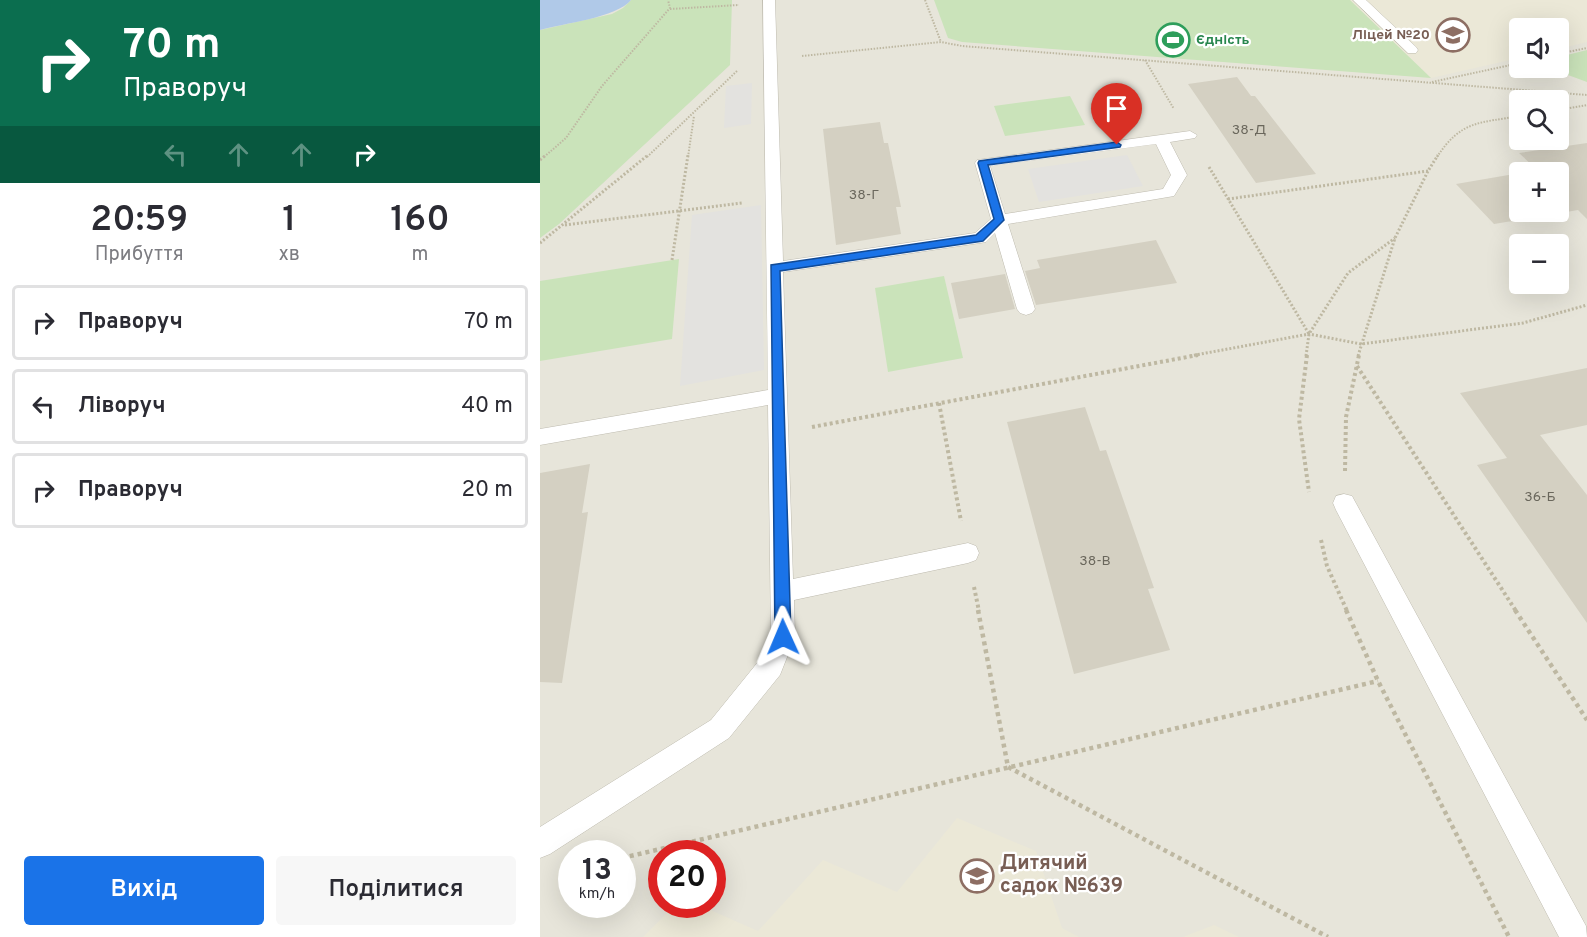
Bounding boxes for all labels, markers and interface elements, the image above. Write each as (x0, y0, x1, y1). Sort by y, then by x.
school or university icon: Ліцей №20 (1435, 17, 1471, 53)
map controls (1509, 18, 1569, 294)
button: sound (1509, 18, 1569, 78)
text: 70 m (123, 20, 221, 73)
sports icon: Єдність (1155, 22, 1191, 58)
icon: right (24, 24, 102, 102)
place label: Ліцей №20 (1352, 27, 1430, 44)
place label: Єдність (1196, 32, 1250, 49)
text: Праворуч (123, 72, 247, 106)
pin (1091, 83, 1142, 145)
button: search (1509, 90, 1569, 150)
icon: arrive (1100, 92, 1133, 125)
house number: 38-Д (1232, 122, 1266, 139)
icon: left (159, 138, 192, 171)
icon: ahead (222, 138, 255, 171)
icon: ahead (285, 138, 318, 171)
icon: right (348, 138, 381, 171)
button: + (1509, 162, 1569, 222)
house number: 38-Г (849, 187, 879, 204)
text: 20:59 (90, 198, 188, 244)
text: 1 (282, 198, 296, 244)
text: 160 (390, 198, 450, 244)
button: − (1509, 234, 1569, 294)
text: Прибуття (95, 242, 184, 268)
text: хв (278, 242, 300, 268)
text: m (412, 242, 428, 268)
icon: right (27, 306, 60, 339)
text: Праворуч (78, 309, 183, 336)
text: 70 m (464, 309, 513, 336)
icon: left (27, 390, 60, 423)
text: Ліворуч (78, 393, 166, 420)
text: 40 m (461, 393, 513, 420)
icon: right (27, 474, 60, 507)
text: Праворуч (78, 477, 183, 504)
text: 20 m (462, 477, 513, 504)
house number: 36-Б (1524, 489, 1556, 506)
house number: 38-В (1079, 553, 1111, 570)
position arrow (751, 605, 815, 669)
speed limit sign: 20 (648, 840, 726, 918)
place label: Дитячий садок №639 (1000, 851, 1123, 900)
text: 13 (582, 853, 612, 890)
button: Вихід (24, 856, 264, 925)
button: Поділитися (276, 856, 516, 925)
school or university icon: Дитячий садок №639 (959, 858, 995, 894)
text: km/h (579, 885, 615, 904)

